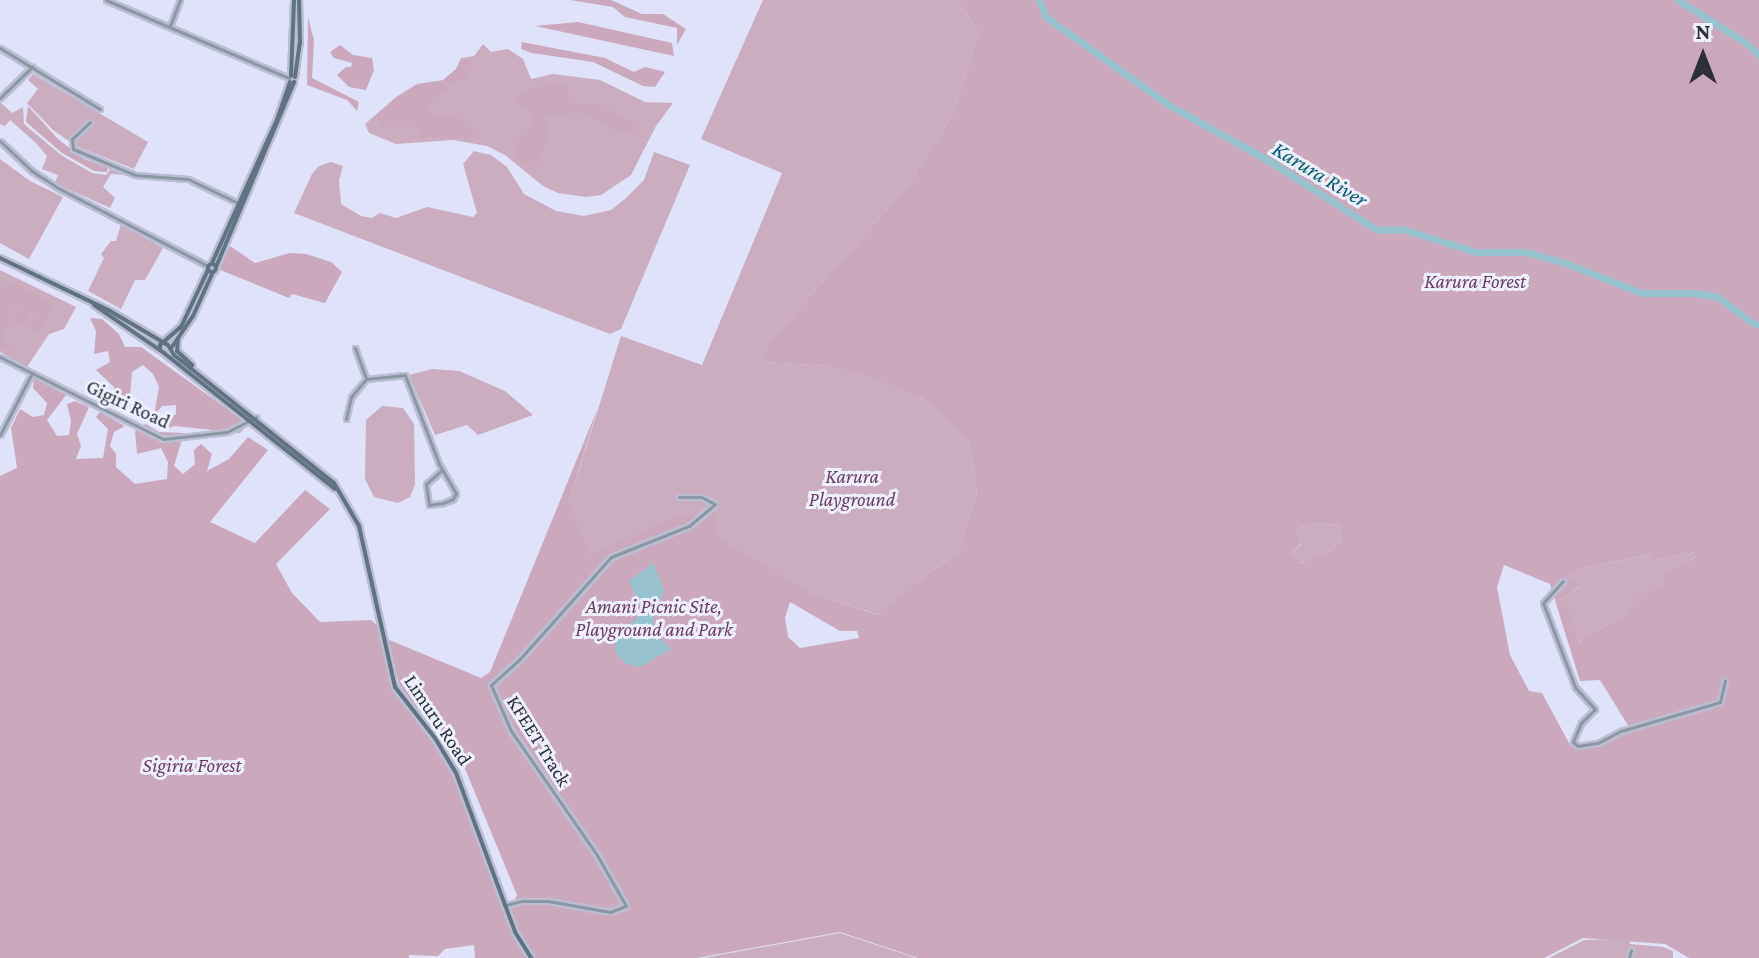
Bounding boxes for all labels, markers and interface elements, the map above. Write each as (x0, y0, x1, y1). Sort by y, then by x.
north arrow (1663, 16, 1743, 96)
text: N (1696, 19, 1711, 44)
water label: Karura River (1268, 135, 1372, 213)
park label: Karura Forest (1424, 269, 1526, 293)
street label: Gigiri Road (82, 374, 174, 434)
park label: Karura Playground (809, 465, 895, 512)
park label: Amani Picnic Site, Playground and Park (575, 595, 733, 642)
street label: Limuru Road (399, 670, 477, 770)
street label: KFEET Track (502, 691, 576, 791)
park label: Sigiria Forest (143, 753, 241, 777)

